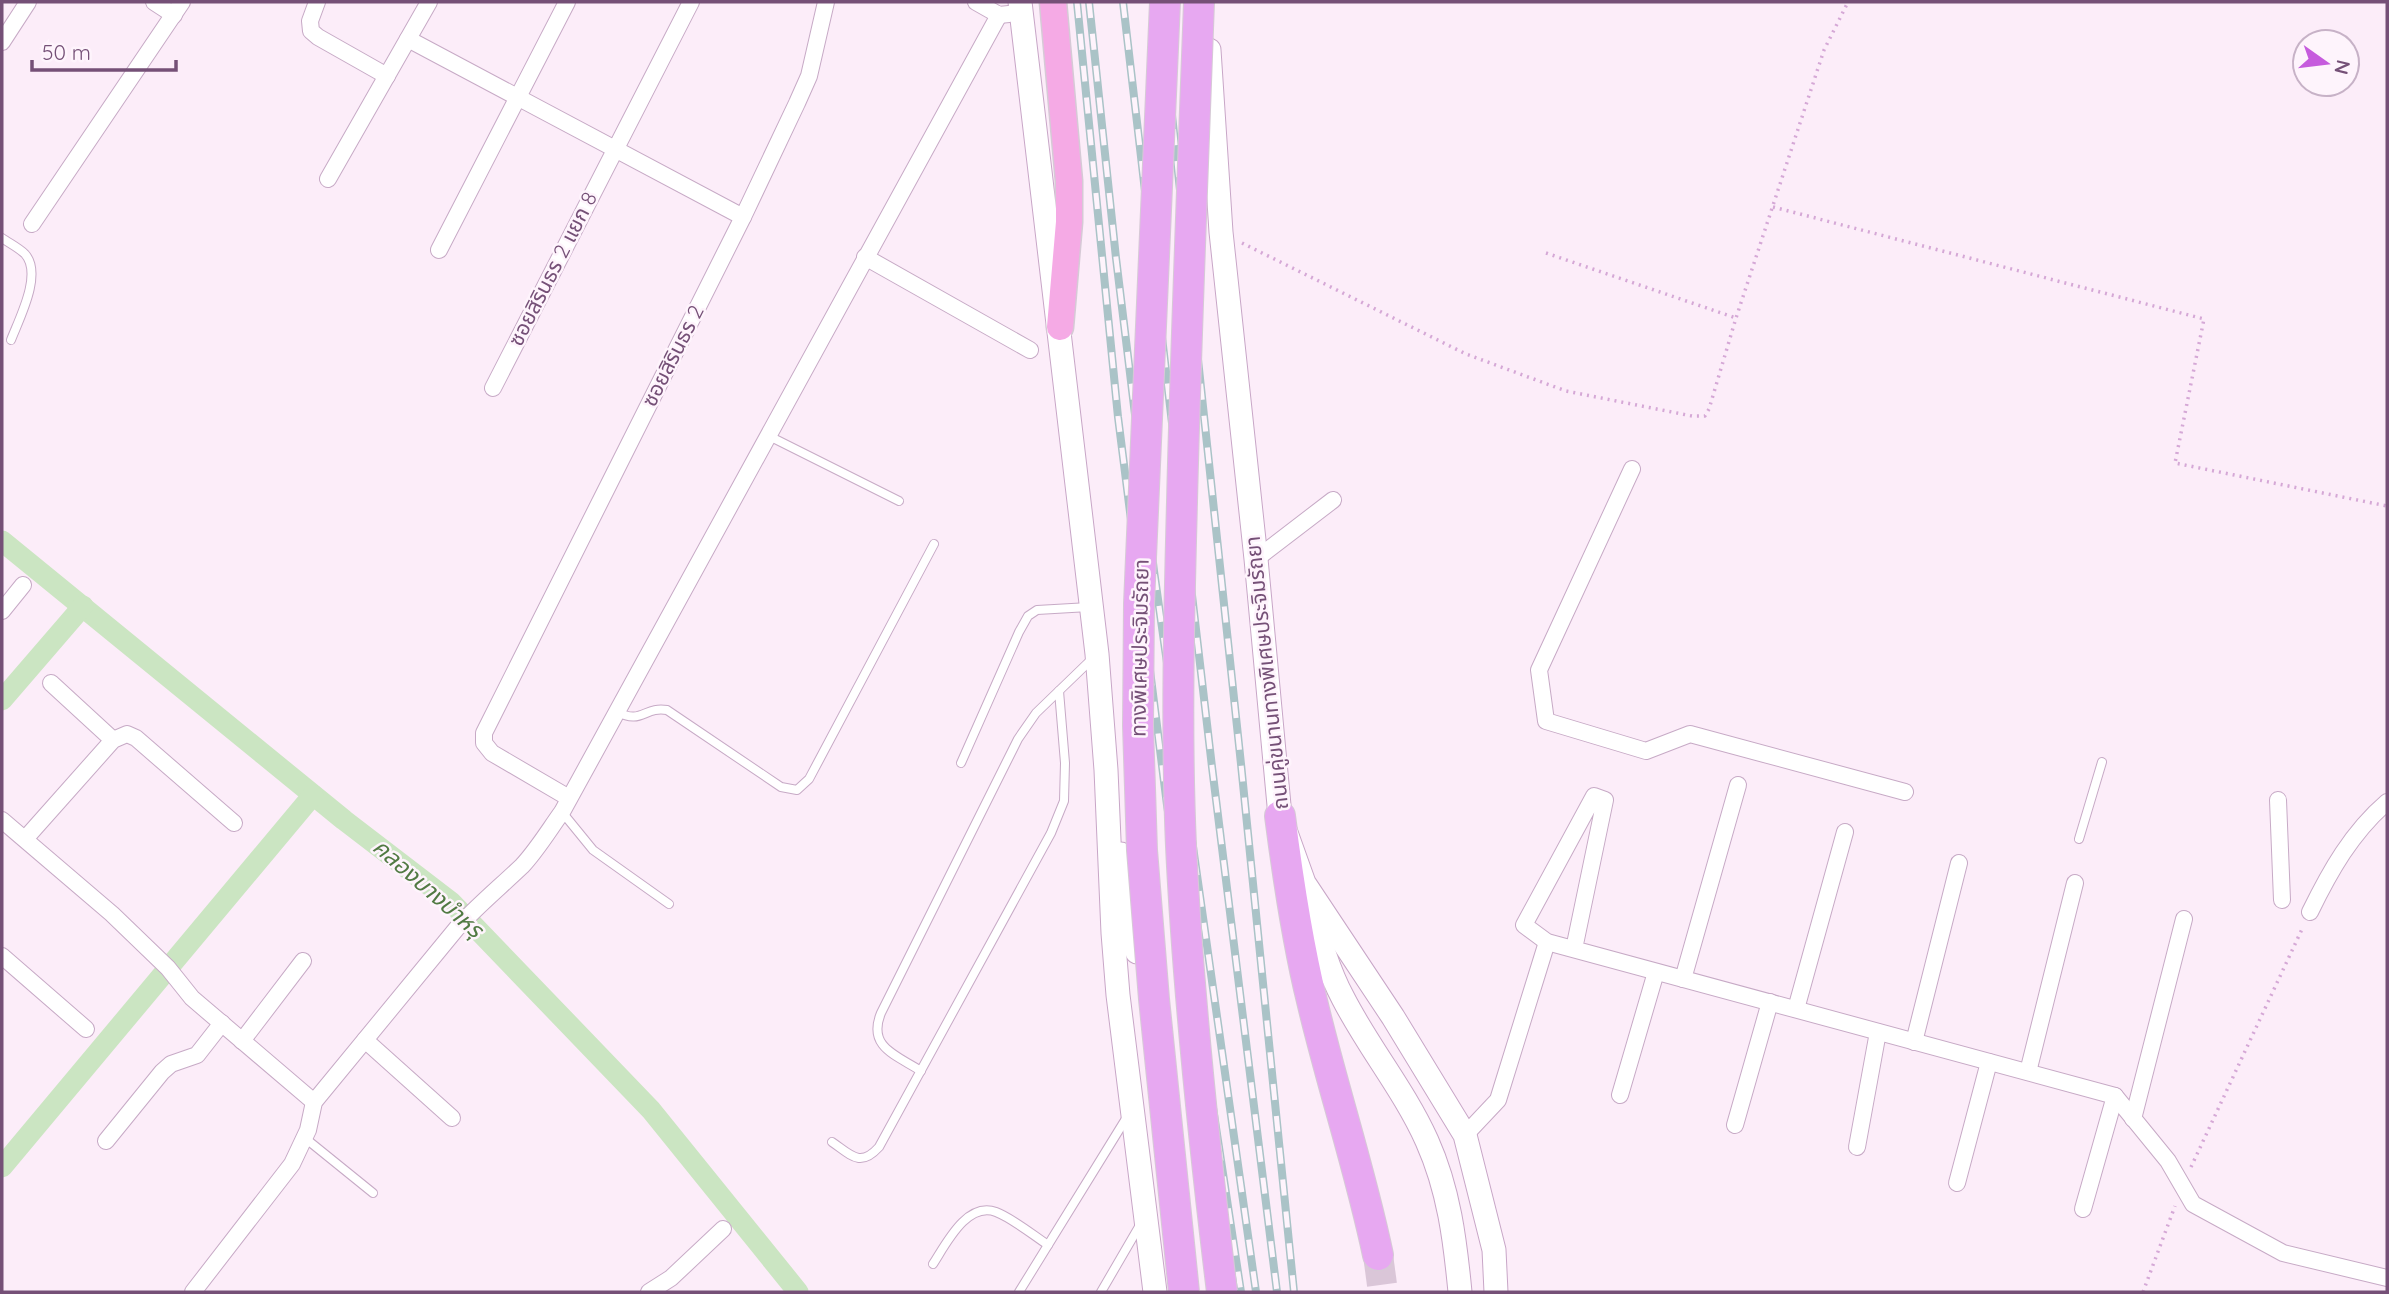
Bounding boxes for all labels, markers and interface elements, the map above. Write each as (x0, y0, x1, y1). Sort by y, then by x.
scale bar (32, 28, 175, 72)
north arrow (2291, 28, 2361, 98)
text: 50 m (42, 39, 91, 65)
text: N (2329, 57, 2356, 77)
street label: ซอยสิรินธร 2 แยก 8 (502, 187, 602, 350)
street label: ซอยสิรินธร 2 (635, 300, 709, 411)
street label: ถนนคู่ขนานทางพิเศษประจิมรัถยา (1239, 535, 1294, 811)
street label: ทางพิเศษประจิมรัถยา (1124, 559, 1154, 737)
water label: คลองบางบำหรุ (367, 832, 491, 944)

